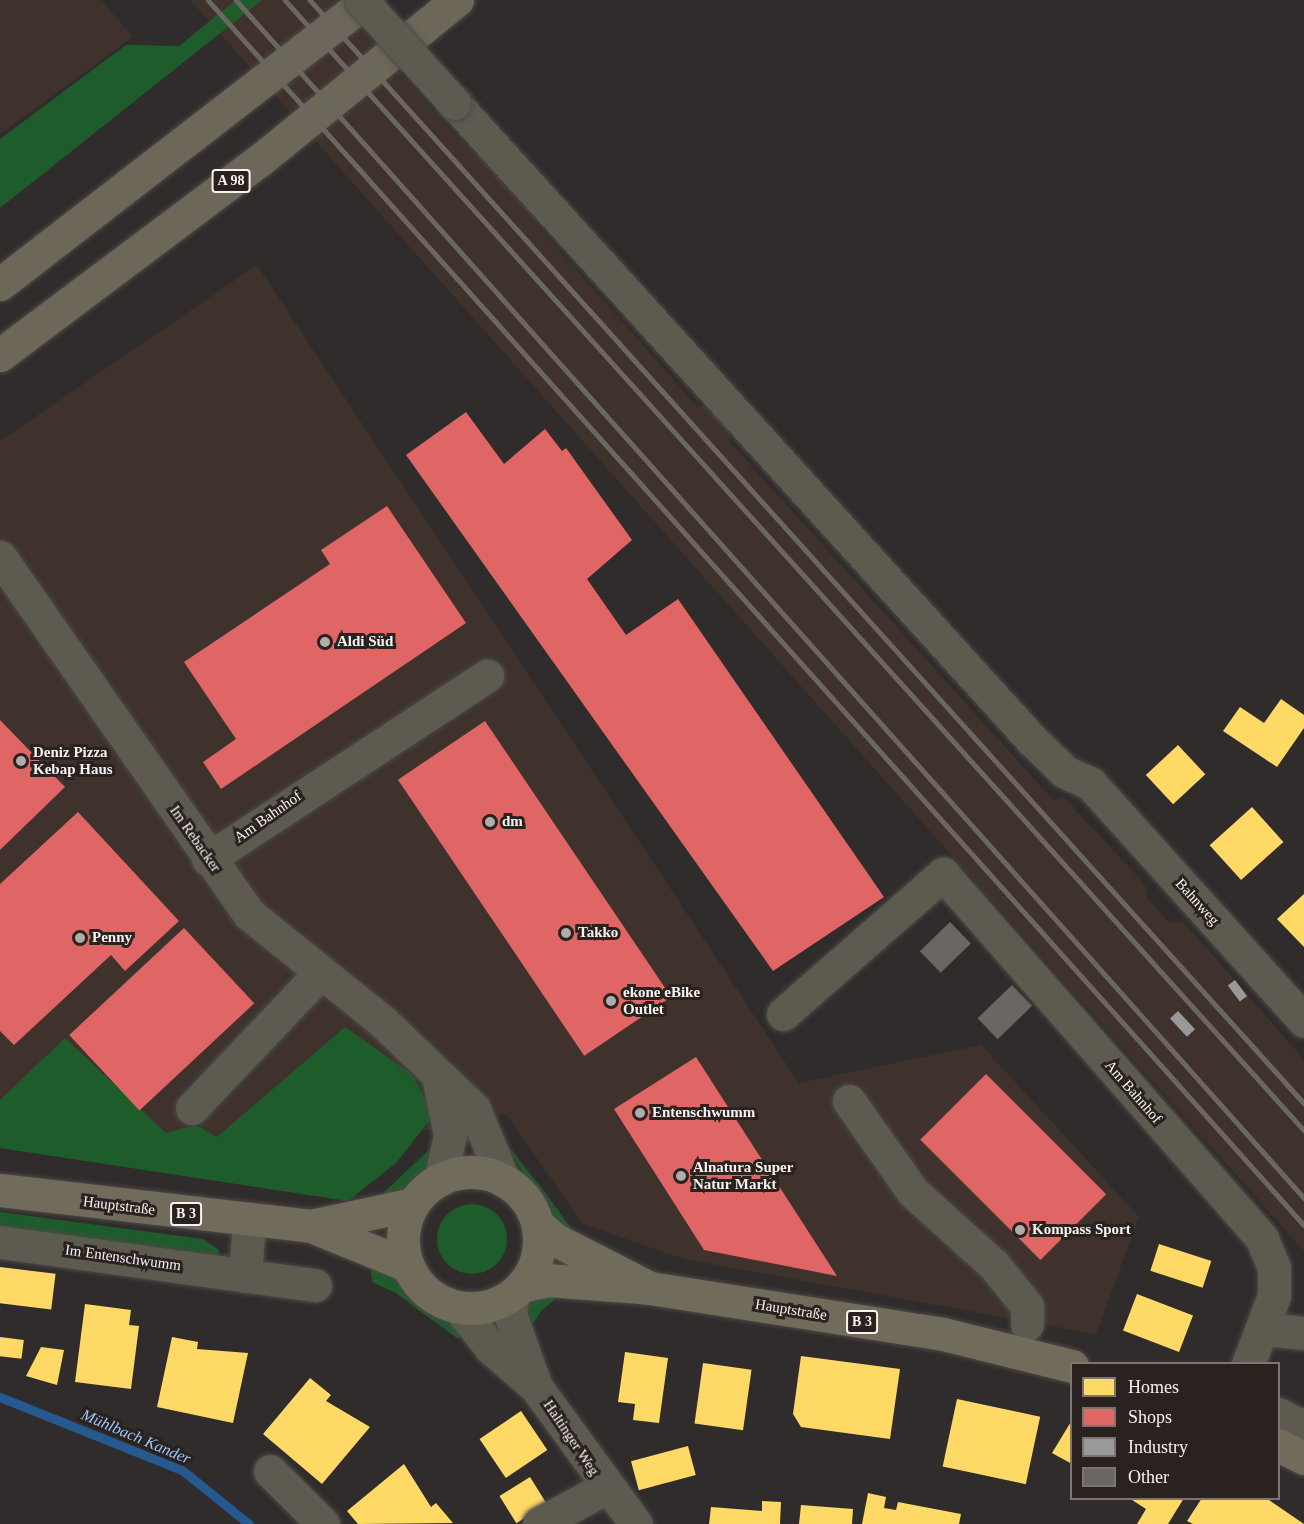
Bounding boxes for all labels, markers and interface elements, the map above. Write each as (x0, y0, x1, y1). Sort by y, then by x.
road number: A 98 (210, 170, 252, 192)
place label: Aldi Süd (337, 633, 393, 651)
marker: Aldi Süd (318, 635, 332, 649)
place label: Deniz Pizza Kebap Haus (33, 743, 113, 778)
marker: Deniz Pizza Kebap Haus (14, 754, 28, 768)
street label: Am Bahnhof (231, 787, 305, 847)
street label: Im Rebacker (166, 802, 224, 876)
place label: dm (502, 813, 523, 831)
marker: dm (483, 815, 497, 829)
street label: Bahnweg (1171, 875, 1223, 929)
place label: Takko (578, 924, 618, 942)
marker: Takko (559, 926, 573, 940)
place label: Penny (92, 929, 132, 947)
marker: Penny (73, 931, 87, 945)
place label: ekone eBike Outlet (623, 983, 700, 1018)
marker: ekone eBike Outlet (604, 994, 618, 1008)
street label: Am Bahnhof (1101, 1057, 1165, 1127)
place label: Entenschwumm (652, 1104, 755, 1122)
marker: Entenschwumm (633, 1106, 647, 1120)
place label: Alnatura Super Natur Markt (693, 1158, 793, 1193)
marker: Alnatura Super Natur Markt (674, 1169, 688, 1183)
street label: Hauptstraße (82, 1193, 156, 1219)
road number: B 3 (170, 1203, 202, 1225)
place label: Kompass Sport (1032, 1221, 1131, 1239)
marker: Kompass Sport (1013, 1223, 1027, 1237)
street label: Im Entenschwumm (64, 1241, 182, 1275)
street label: Hauptstraße (754, 1295, 828, 1325)
road number: B 3 (846, 1311, 878, 1333)
legend (1070, 1362, 1280, 1500)
text: Homes (1128, 1377, 1179, 1397)
street label: Haltinger Weg (539, 1397, 603, 1479)
water label: Mühlbach Kander (78, 1405, 194, 1469)
text: Shops (1128, 1407, 1172, 1427)
text: Industry (1128, 1437, 1188, 1457)
text: Other (1128, 1467, 1169, 1487)

